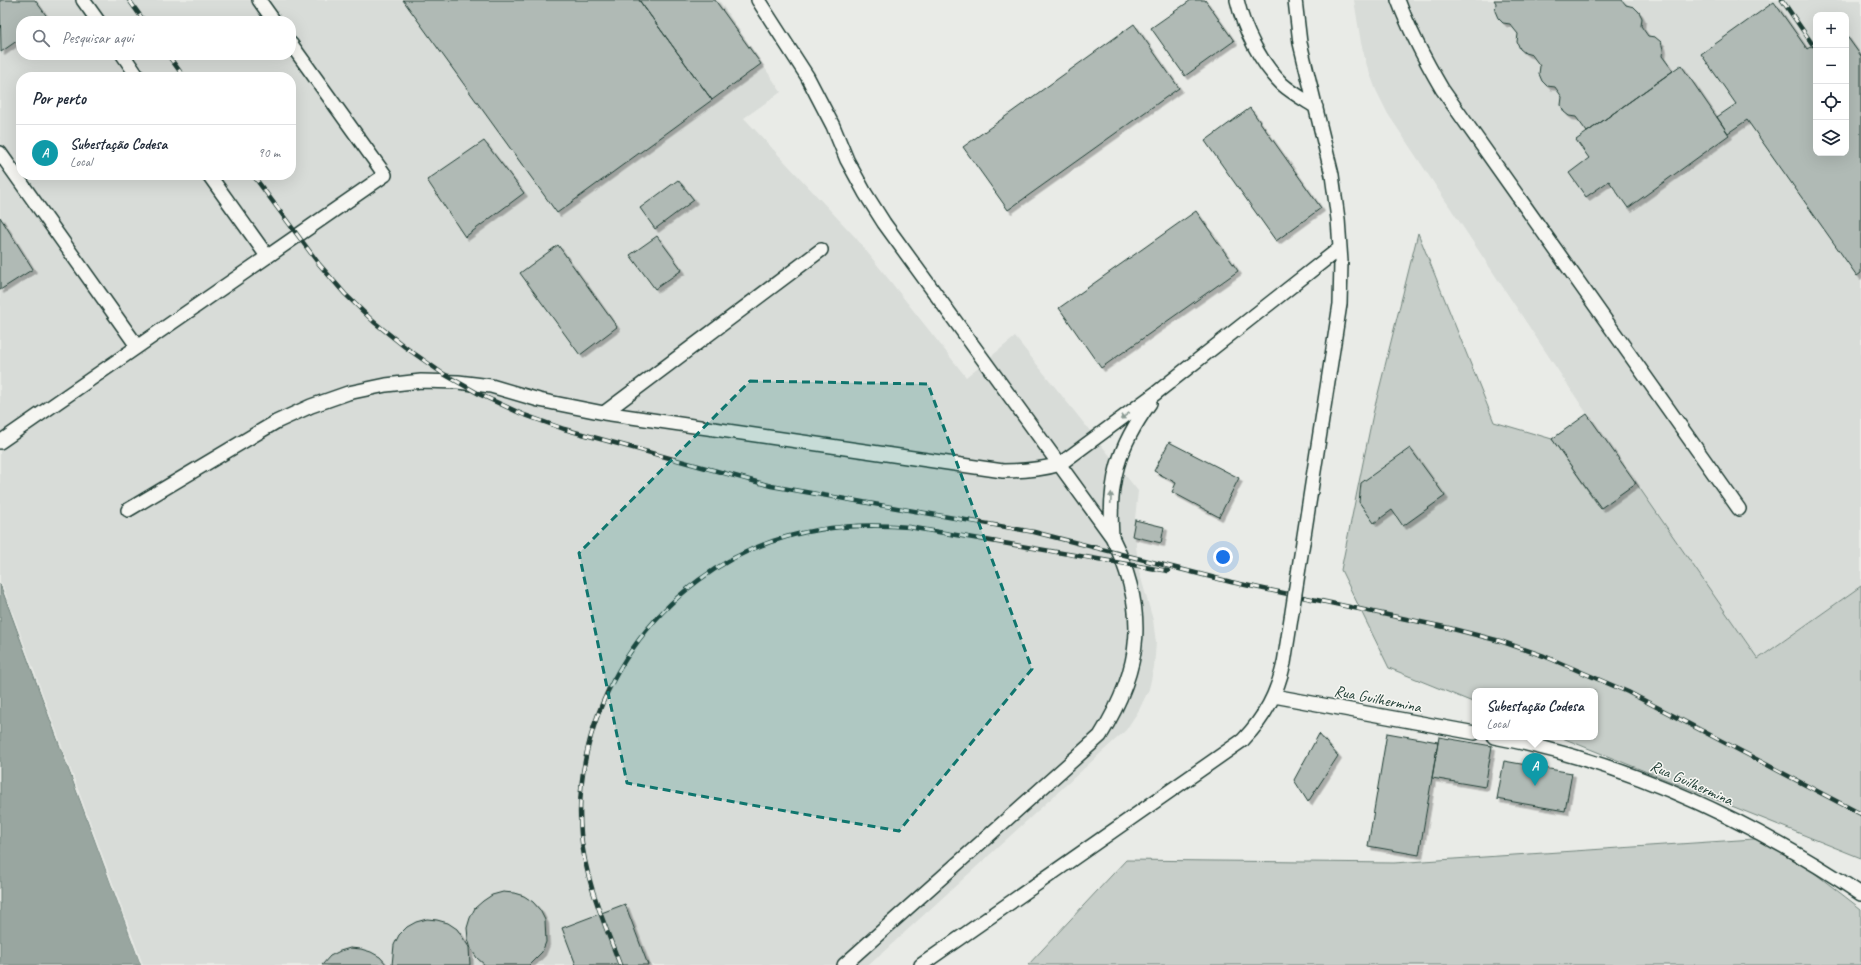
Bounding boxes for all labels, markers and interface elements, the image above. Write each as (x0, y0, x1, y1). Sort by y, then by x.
map controls (1813, 12, 1849, 156)
button: + (1813, 12, 1849, 48)
search box (16, 16, 296, 60)
icon: search (30, 27, 52, 49)
text: Pesquisar aqui (62, 29, 133, 48)
button: − (1813, 48, 1849, 84)
button: locate (1813, 84, 1849, 120)
text: Por perto (32, 88, 86, 109)
button: layers (1813, 120, 1849, 156)
text: Subestação Codesa (70, 135, 167, 154)
text: A (42, 145, 48, 161)
text: 90 m (258, 145, 280, 161)
text: Local (70, 154, 92, 170)
one-way arrow (1120, 412, 1130, 420)
one-way arrow (1108, 492, 1115, 504)
your location (1213, 547, 1233, 567)
street label: Rua Guilhermina (1333, 681, 1424, 717)
popup (1472, 688, 1598, 740)
text: Subestação Codesa (1486, 697, 1584, 716)
text: Local (1486, 716, 1509, 732)
pin: A (1522, 753, 1548, 786)
street label: Rua Guilhermina (1647, 756, 1737, 810)

